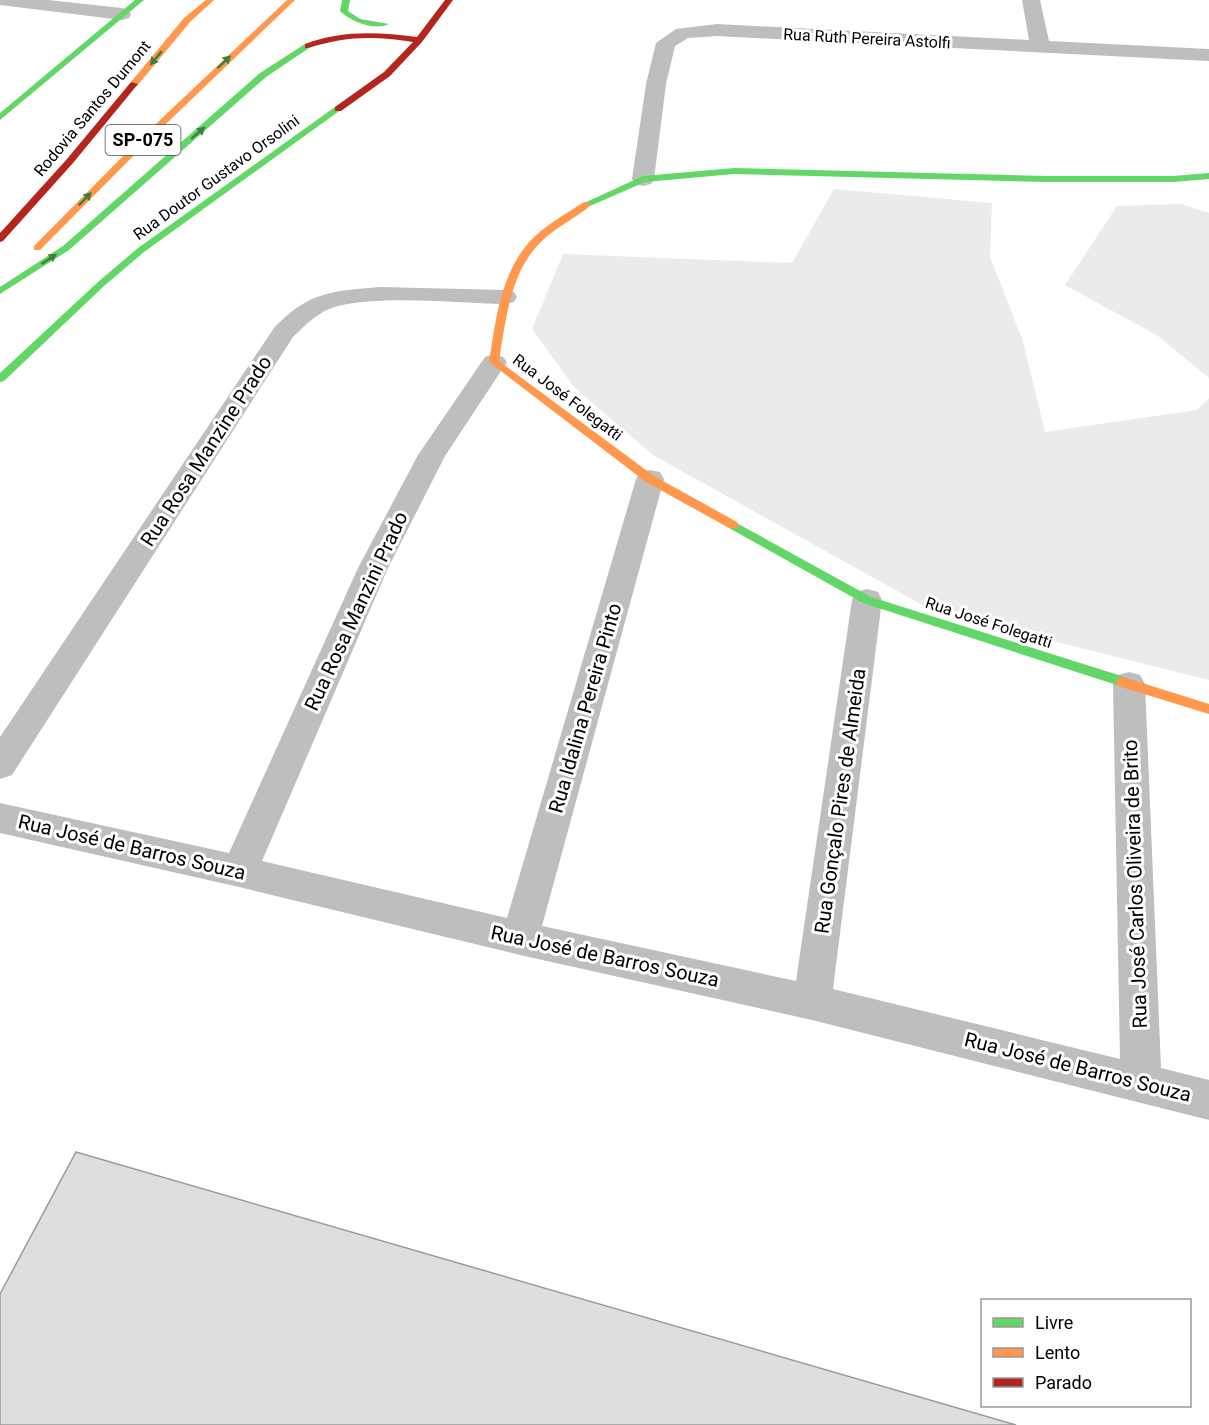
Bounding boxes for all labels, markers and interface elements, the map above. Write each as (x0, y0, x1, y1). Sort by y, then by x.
street label: Rua Ruth Pereira Astolfi (783, 25, 951, 52)
street label: Rodovia Santos Dumont (30, 37, 155, 180)
one-way arrow (149, 50, 162, 66)
one-way arrow (217, 56, 231, 70)
street label: Rua Doutor Gustavo Orsolini (130, 111, 303, 244)
road number: SP-075 (106, 125, 180, 155)
one-way arrow (190, 127, 205, 140)
one-way arrow (78, 192, 92, 206)
one-way arrow (41, 254, 57, 265)
street label: Rua José Folegatti (509, 350, 626, 445)
street label: Rua Rosa Manzine Prado (135, 351, 277, 551)
street label: Rua Rosa Manzini Prado (299, 508, 413, 714)
street label: Rua José Folegatti (923, 593, 1055, 652)
street label: Rua Idalina Pereira Pinto (544, 600, 626, 816)
street label: Rua Gonçalo Pires de Almeida (809, 667, 871, 935)
street label: Rua José Carlos Oliveira de Brito (1118, 739, 1152, 1029)
street label: Rua José de Barros Souza (16, 809, 248, 885)
street label: Rua José de Barros Souza (489, 920, 721, 992)
street label: Rua José de Barros Souza (962, 1027, 1194, 1107)
legend (981, 1299, 1191, 1407)
text: Livre (1035, 1312, 1073, 1333)
text: Lento (1035, 1342, 1080, 1363)
text: Parado (1035, 1372, 1092, 1393)

